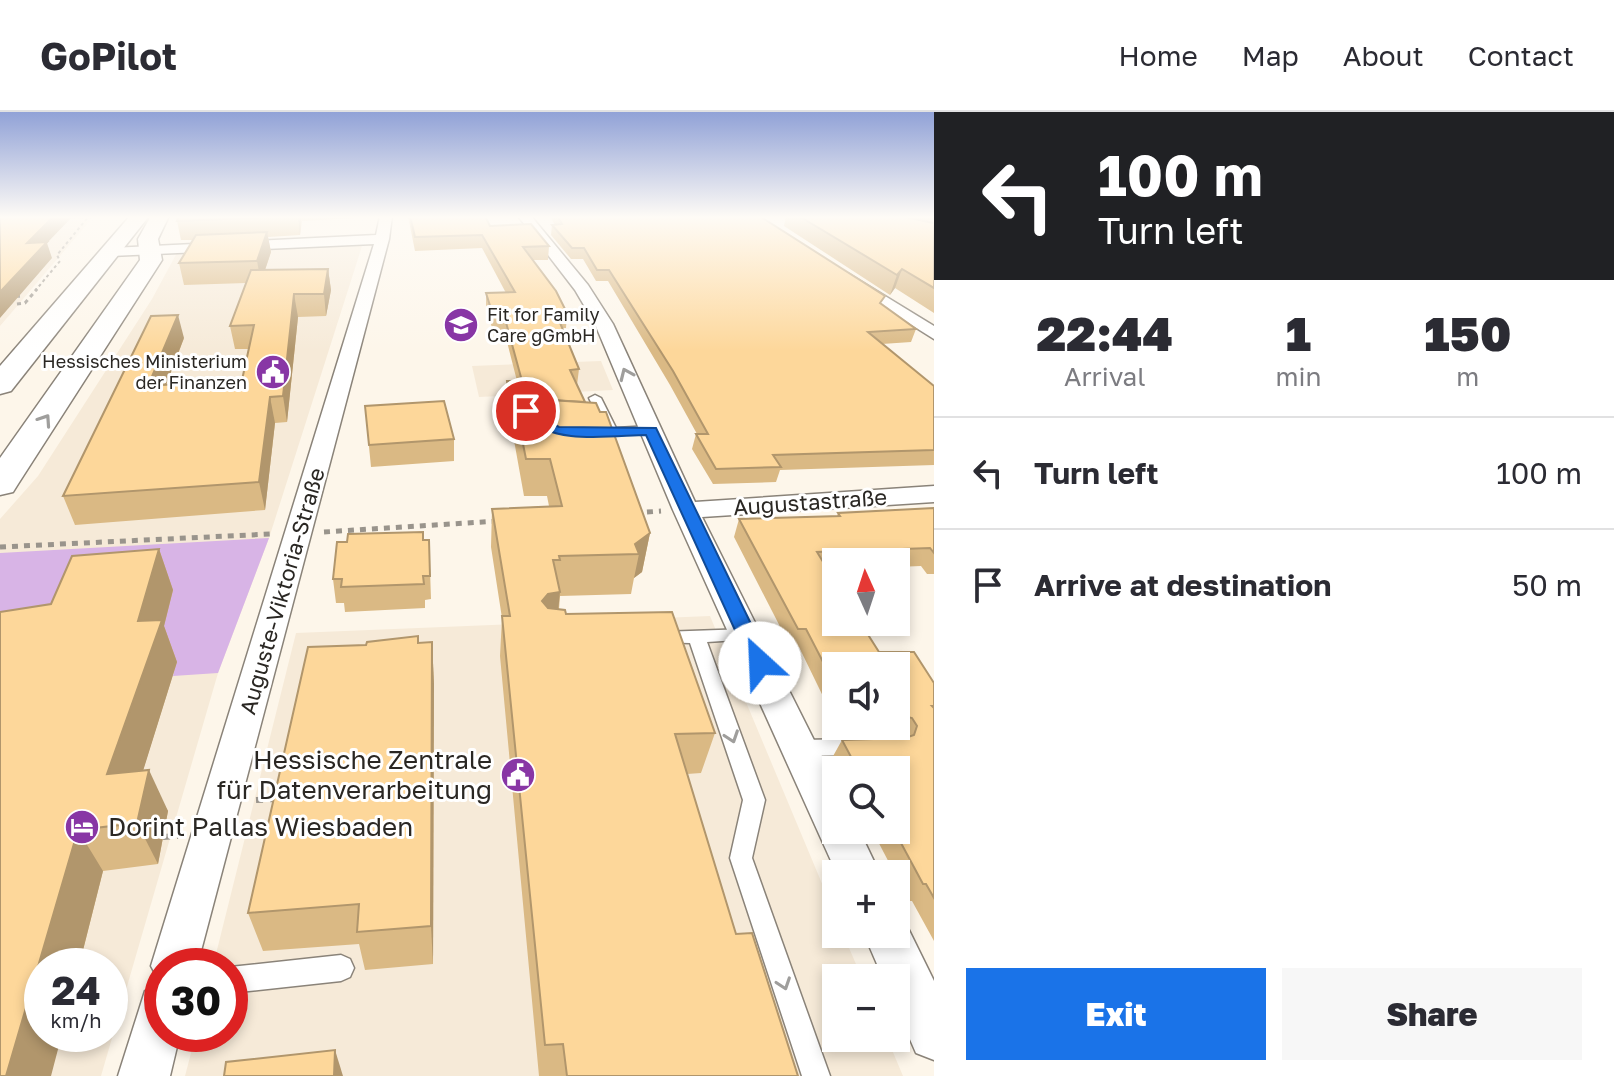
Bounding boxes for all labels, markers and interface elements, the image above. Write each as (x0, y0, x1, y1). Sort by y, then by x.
text: GoPilot (40, 33, 177, 78)
text: Home (1119, 39, 1198, 72)
text: Map (1242, 39, 1299, 72)
text: About (1343, 39, 1424, 72)
text: Contact (1468, 39, 1574, 72)
text: 100 m (1098, 141, 1263, 208)
icon: left (966, 144, 1070, 248)
text: Turn left (1098, 209, 1244, 252)
place label: Fit for Family Care gGmbH (487, 303, 600, 346)
text: 22:44 (1037, 304, 1173, 362)
text: 1 (1286, 304, 1311, 362)
text: 150 (1424, 304, 1511, 362)
school or university icon: Fit for Family Care gGmbH (442, 306, 480, 344)
place label: Hessisches Ministerium der Finanzen (42, 350, 247, 393)
public building icon: Hessisches Ministerium der Finanzen (254, 353, 292, 391)
text: Arrival (1064, 361, 1146, 392)
text: min (1276, 361, 1322, 392)
text: m (1456, 361, 1479, 392)
one-way arrow (620, 367, 636, 382)
pin (492, 377, 560, 445)
icon: arrive (504, 389, 548, 433)
one-way arrow (35, 415, 50, 429)
icon: left (966, 451, 1010, 495)
text: Turn left (1034, 455, 1159, 491)
text: 100 m (1496, 455, 1582, 491)
street label: Auguste-Viktoria-Straße (233, 464, 330, 717)
street label: Augustastraße (732, 483, 888, 520)
north arrow (822, 548, 910, 636)
map controls (822, 548, 910, 1052)
icon: arrive (966, 563, 1010, 607)
text: Arrive at destination (1034, 567, 1331, 603)
text: 50 m (1512, 567, 1582, 603)
position arrow (718, 621, 802, 705)
button: sound (822, 652, 910, 740)
one-way arrow (722, 729, 738, 743)
place label: Hessische Zentrale für Datenverarbeitung (217, 744, 492, 805)
public building icon: Hessische Zentrale für Datenverarbeitung (499, 756, 537, 794)
button: search (822, 756, 910, 844)
hotel icon: Dorint Pallas Wiesbaden (63, 808, 101, 846)
place label: Dorint Pallas Wiesbaden (108, 811, 413, 842)
button: + (822, 860, 910, 948)
speed limit sign: 30 (144, 948, 248, 1052)
button: − (822, 964, 910, 1052)
text: 24 (51, 966, 101, 1014)
button: Exit (966, 968, 1266, 1060)
button: Share (1282, 968, 1582, 1060)
one-way arrow (774, 976, 790, 990)
text: km/h (51, 1008, 101, 1032)

